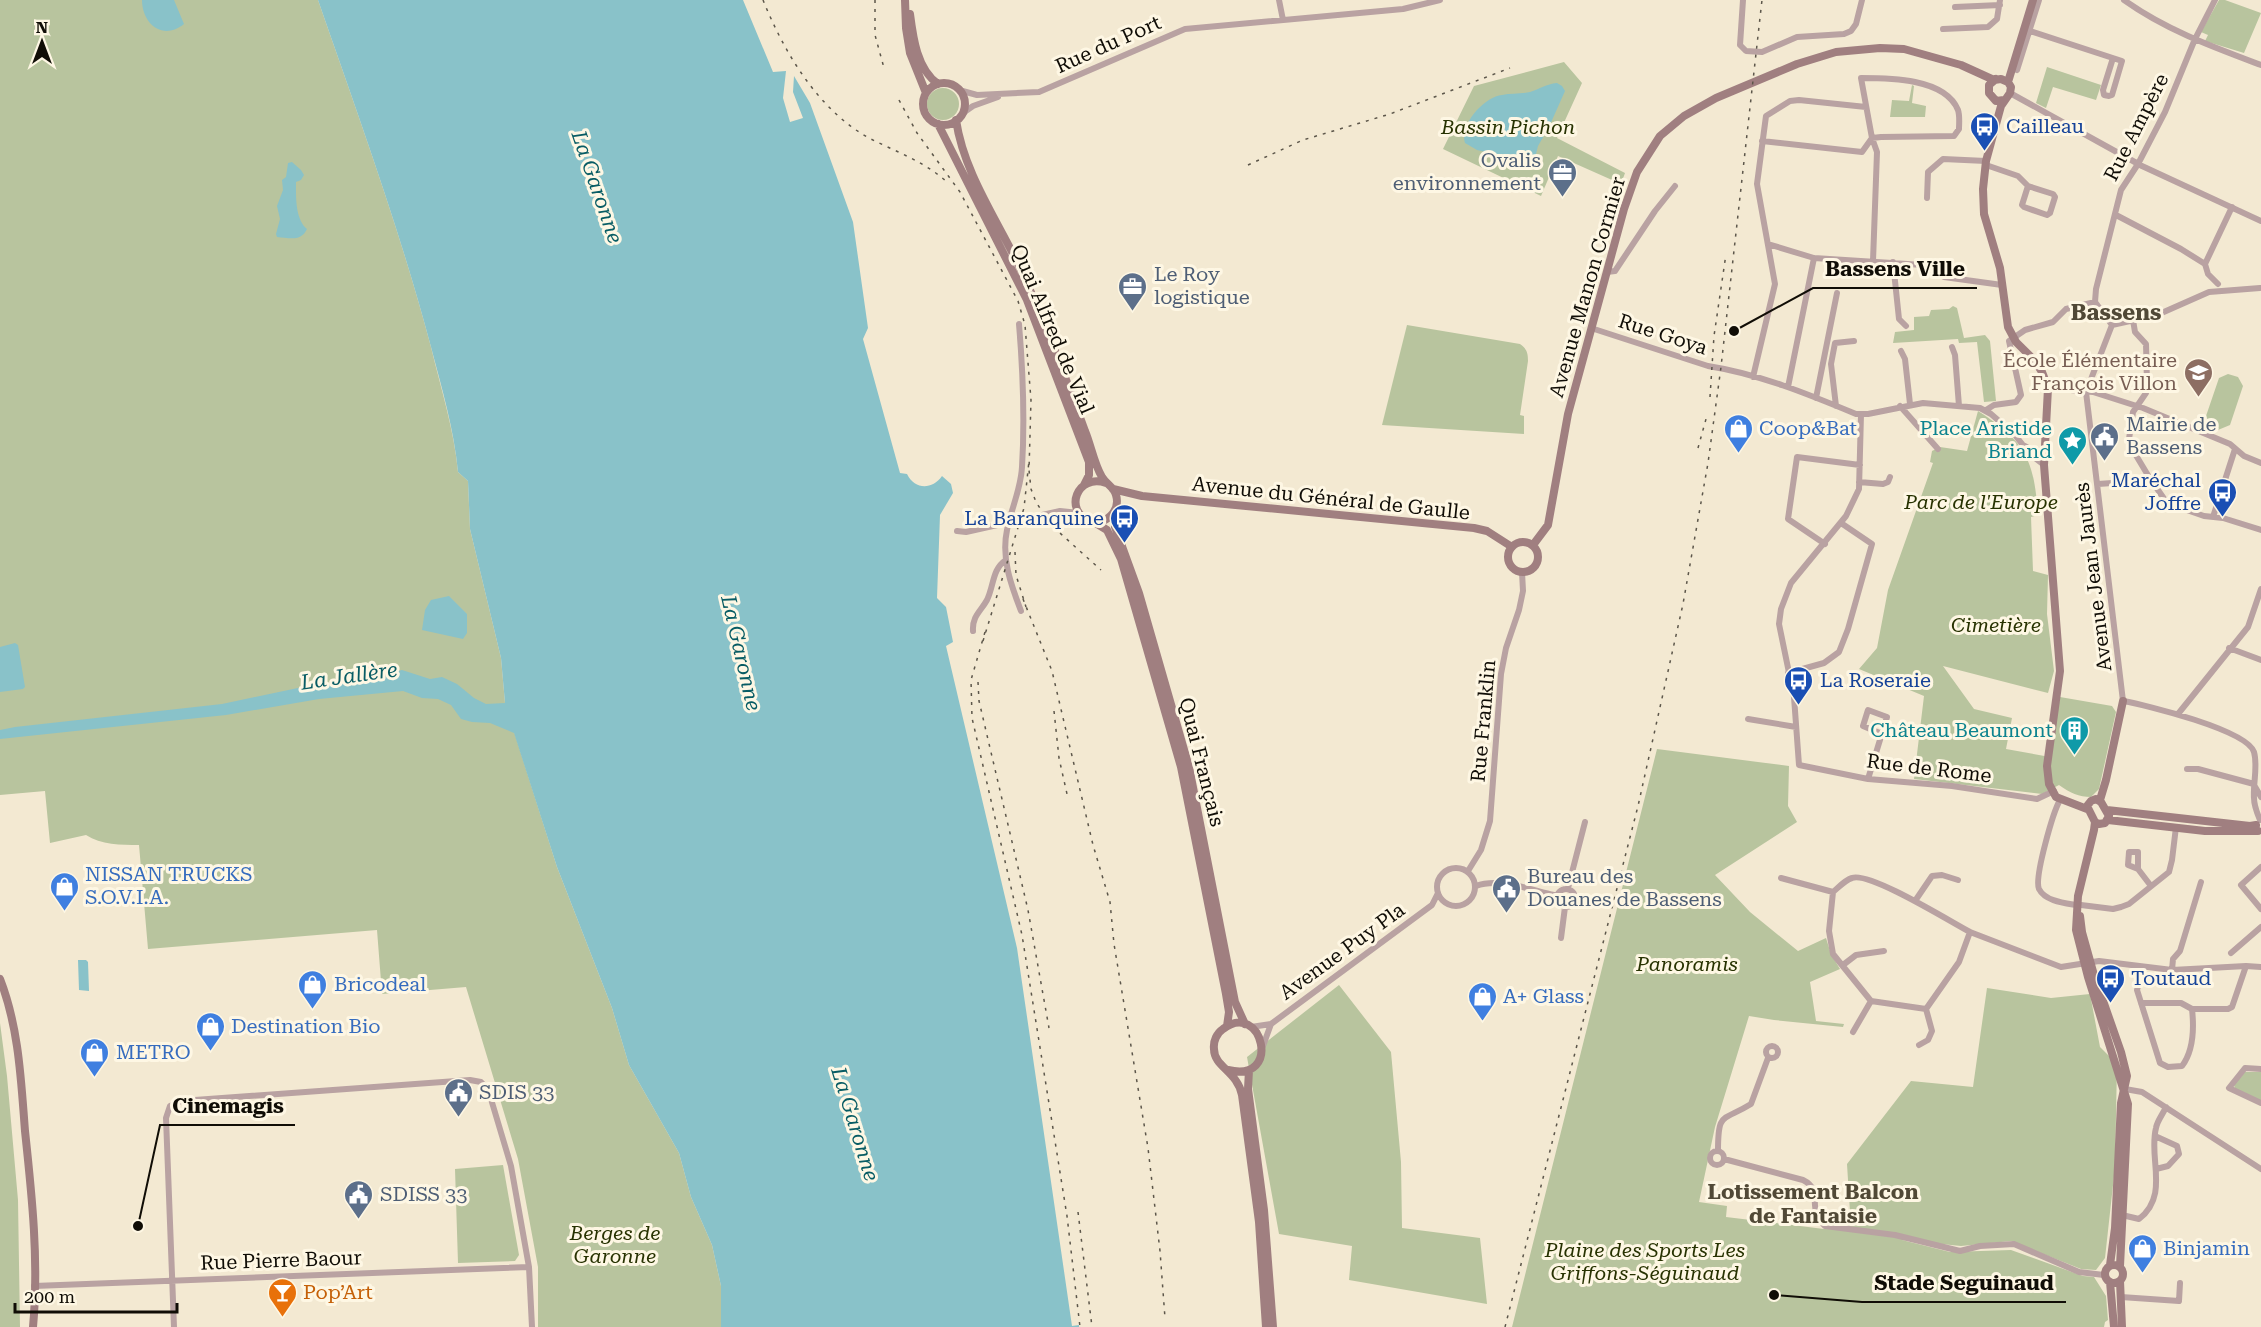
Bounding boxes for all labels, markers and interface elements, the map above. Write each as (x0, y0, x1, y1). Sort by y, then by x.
street label: Rue du Port (1051, 10, 1165, 78)
north arrow (12, 12, 72, 72)
text: N (36, 18, 48, 37)
street label: Rue Ampère (2099, 69, 2173, 185)
bus stop icon: Cailleau (1969, 110, 2001, 152)
place label: Cailleau (2006, 114, 2085, 138)
park label: Bassin Pichon (1440, 115, 1575, 139)
water label: La Garonne (566, 127, 628, 247)
place label: Ovalis environnement (1393, 148, 1542, 195)
office icon: Ovalis environnement (1546, 156, 1578, 198)
street label: Avenue Manon Cormier (1544, 174, 1630, 400)
street label: Quai Alfred de Vial (1006, 241, 1100, 417)
callout: Bassens Ville (1813, 249, 1977, 288)
text: Bassens Ville (1825, 257, 1965, 281)
place label: Le Roy logistique (1154, 262, 1250, 309)
office icon: Le Roy logistique (1117, 270, 1149, 312)
district label: Bassens (2071, 300, 2161, 325)
street label: Rue Goya (1615, 308, 1711, 360)
place label: École Élémentaire François Villon (2003, 348, 2177, 395)
school or university icon: École Élémentaire François Villon (2182, 356, 2214, 398)
shop icon: Coop&Bat (1722, 412, 1754, 454)
place label: Mairie de Bassens (2126, 412, 2217, 459)
place label: Coop&Bat (1759, 416, 1858, 440)
place label: Place Aristide Briand (1919, 416, 2052, 463)
public building icon: Mairie de Bassens (2089, 420, 2121, 462)
place icon: Place Aristide Briand (2057, 424, 2089, 466)
place label: Maréchal Joffre (2111, 468, 2201, 515)
street label: Avenue du Général de Gaulle (1191, 471, 1471, 525)
bus stop icon: Maréchal Joffre (2206, 476, 2238, 518)
street label: Avenue Jean Jaurès (2070, 481, 2116, 673)
park label: Parc de l'Europe (1903, 490, 2058, 514)
bus stop icon: La Baranquine (1109, 502, 1141, 544)
place label: La Baranquine (964, 506, 1104, 530)
water label: La Garonne (716, 592, 766, 713)
park label: Cimetière (1951, 613, 2041, 637)
water label: La Jallère (298, 657, 399, 695)
street label: Rue Franklin (1466, 659, 1500, 783)
bus stop icon: La Roseraie (1783, 664, 1815, 706)
place label: La Roseraie (1820, 668, 1931, 692)
street label: Quai Français (1174, 695, 1230, 829)
building icon: Château Beaumont (2058, 714, 2090, 756)
place label: Château Beaumont (1870, 718, 2054, 742)
street label: Rue de Rome (1865, 748, 1993, 788)
place label: NISSAN TRUCKS S.O.V.I.A. (85, 862, 252, 909)
place label: Bureau des Douanes de Bassens (1527, 864, 1722, 911)
shop icon: NISSAN TRUCKS S.O.V.I.A. (48, 870, 80, 912)
public building icon: Bureau des Douanes de Bassens (1490, 872, 1522, 914)
street label: Avenue Puy Pla (1275, 897, 1409, 1004)
park label: Panoramis (1635, 952, 1738, 976)
bus stop icon: Toutaud (2094, 962, 2126, 1004)
place label: Toutaud (2131, 966, 2211, 990)
shop icon: Bricodeal (297, 968, 329, 1010)
place label: Bricodeal (334, 972, 426, 996)
shop icon: A+ Glass (1466, 980, 1498, 1022)
place label: A+ Glass (1503, 984, 1584, 1008)
shop icon: Destination Bio (194, 1010, 226, 1052)
place label: Destination Bio (231, 1014, 381, 1038)
shop icon: METRO (79, 1036, 111, 1078)
place label: METRO (116, 1040, 191, 1064)
water label: La Garonne (826, 1063, 884, 1184)
public building icon: SDIS 33 (442, 1076, 474, 1118)
place label: SDIS 33 (479, 1080, 554, 1104)
callout: Cinemagis (160, 1086, 295, 1125)
text: Cinemagis (172, 1094, 284, 1118)
public building icon: SDISS 33 (343, 1178, 375, 1220)
district label: Lotissement Balcon de Fantaisie (1707, 1180, 1919, 1228)
place label: SDISS 33 (380, 1182, 468, 1206)
park label: Berges de Garonne (569, 1221, 660, 1268)
shop icon: Binjamin (2126, 1232, 2158, 1274)
place label: Binjamin (2163, 1236, 2250, 1260)
park label: Plaine des Sports Les Griffons-Séguinaud (1544, 1238, 1745, 1285)
street label: Rue Pierre Baour (200, 1245, 362, 1275)
callout: Stade Seguinaud (1862, 1263, 2066, 1302)
text: Stade Seguinaud (1874, 1271, 2054, 1295)
scale bar (15, 1276, 177, 1314)
bar icon: Pop’Art (266, 1276, 298, 1318)
place label: Pop’Art (303, 1280, 373, 1304)
text: 200 m (24, 1286, 75, 1307)

